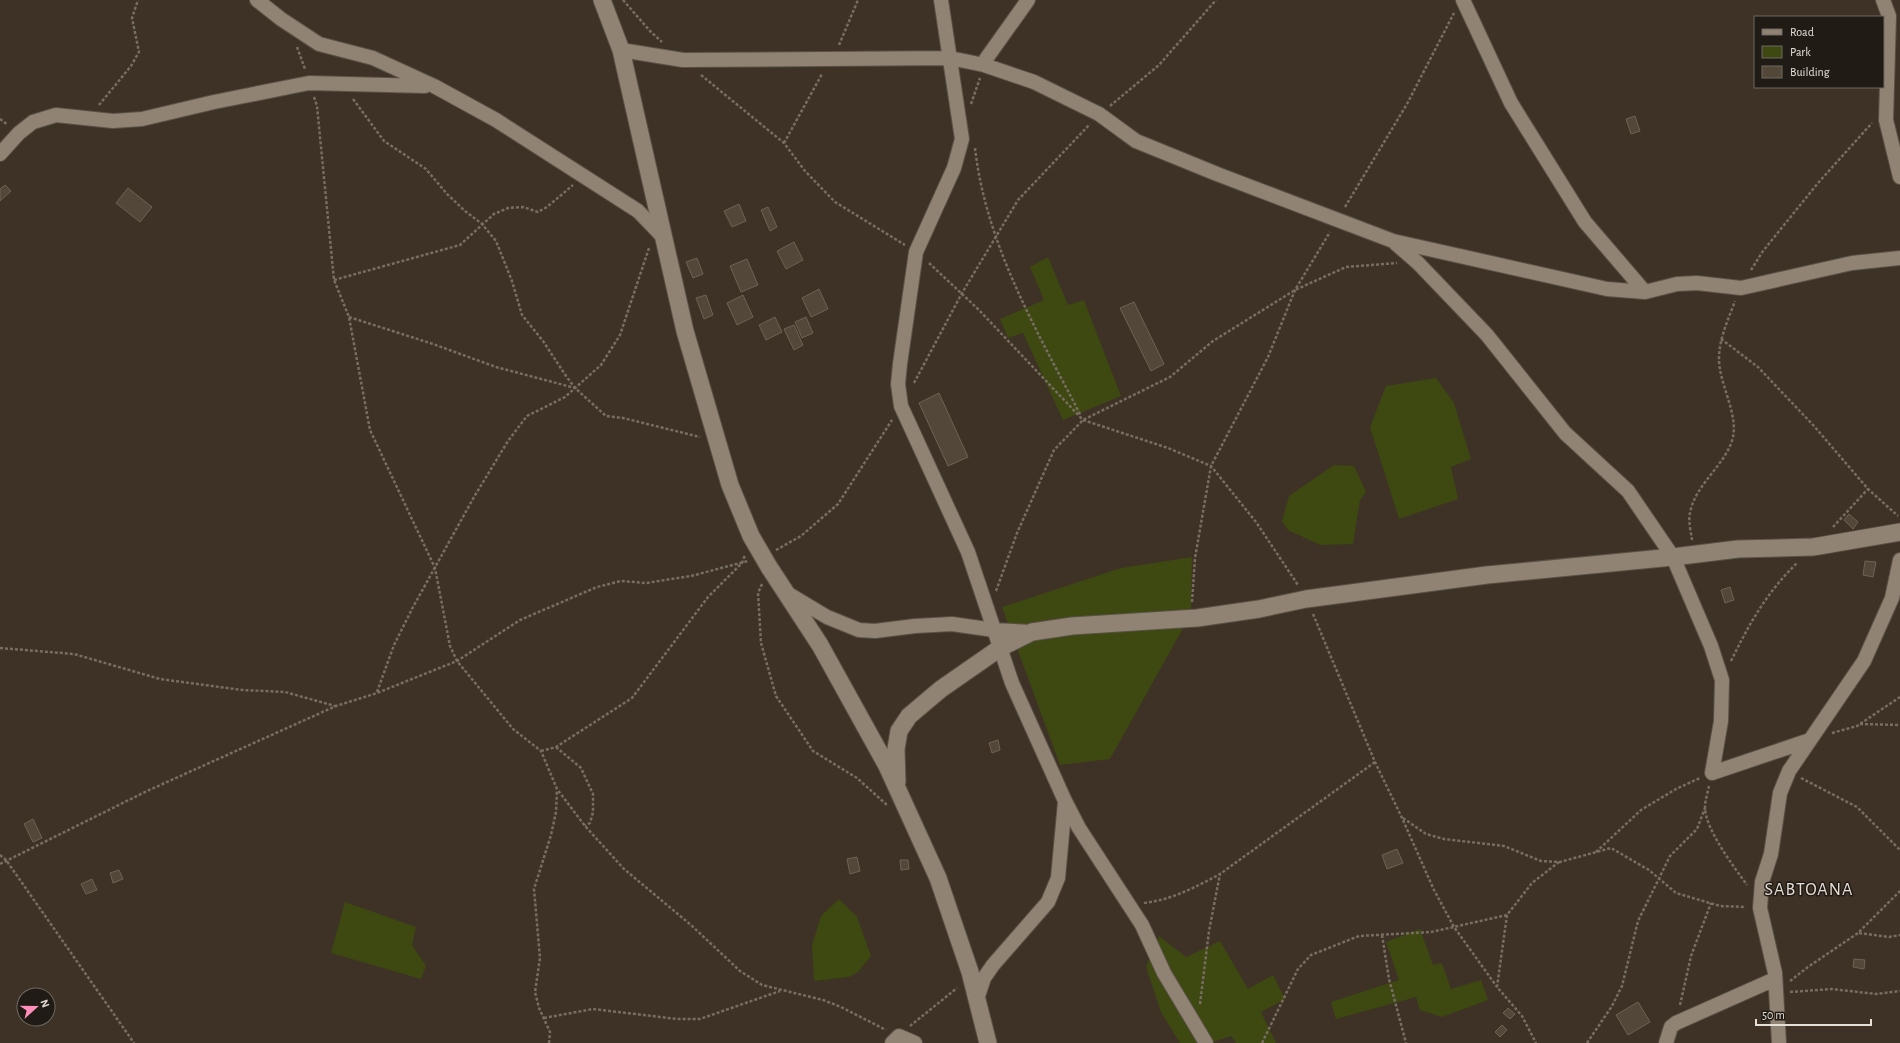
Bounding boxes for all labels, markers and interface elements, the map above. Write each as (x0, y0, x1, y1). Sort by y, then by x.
legend (1754, 16, 1884, 88)
text: Road (1790, 26, 1814, 38)
text: Park (1790, 46, 1811, 58)
text: Building (1790, 66, 1830, 78)
district label: SABTOANA (1765, 881, 1853, 899)
north arrow (16, 987, 56, 1027)
text: N (38, 998, 51, 1009)
scale bar (1756, 1001, 1871, 1027)
text: 50 m (1762, 1009, 1785, 1021)

